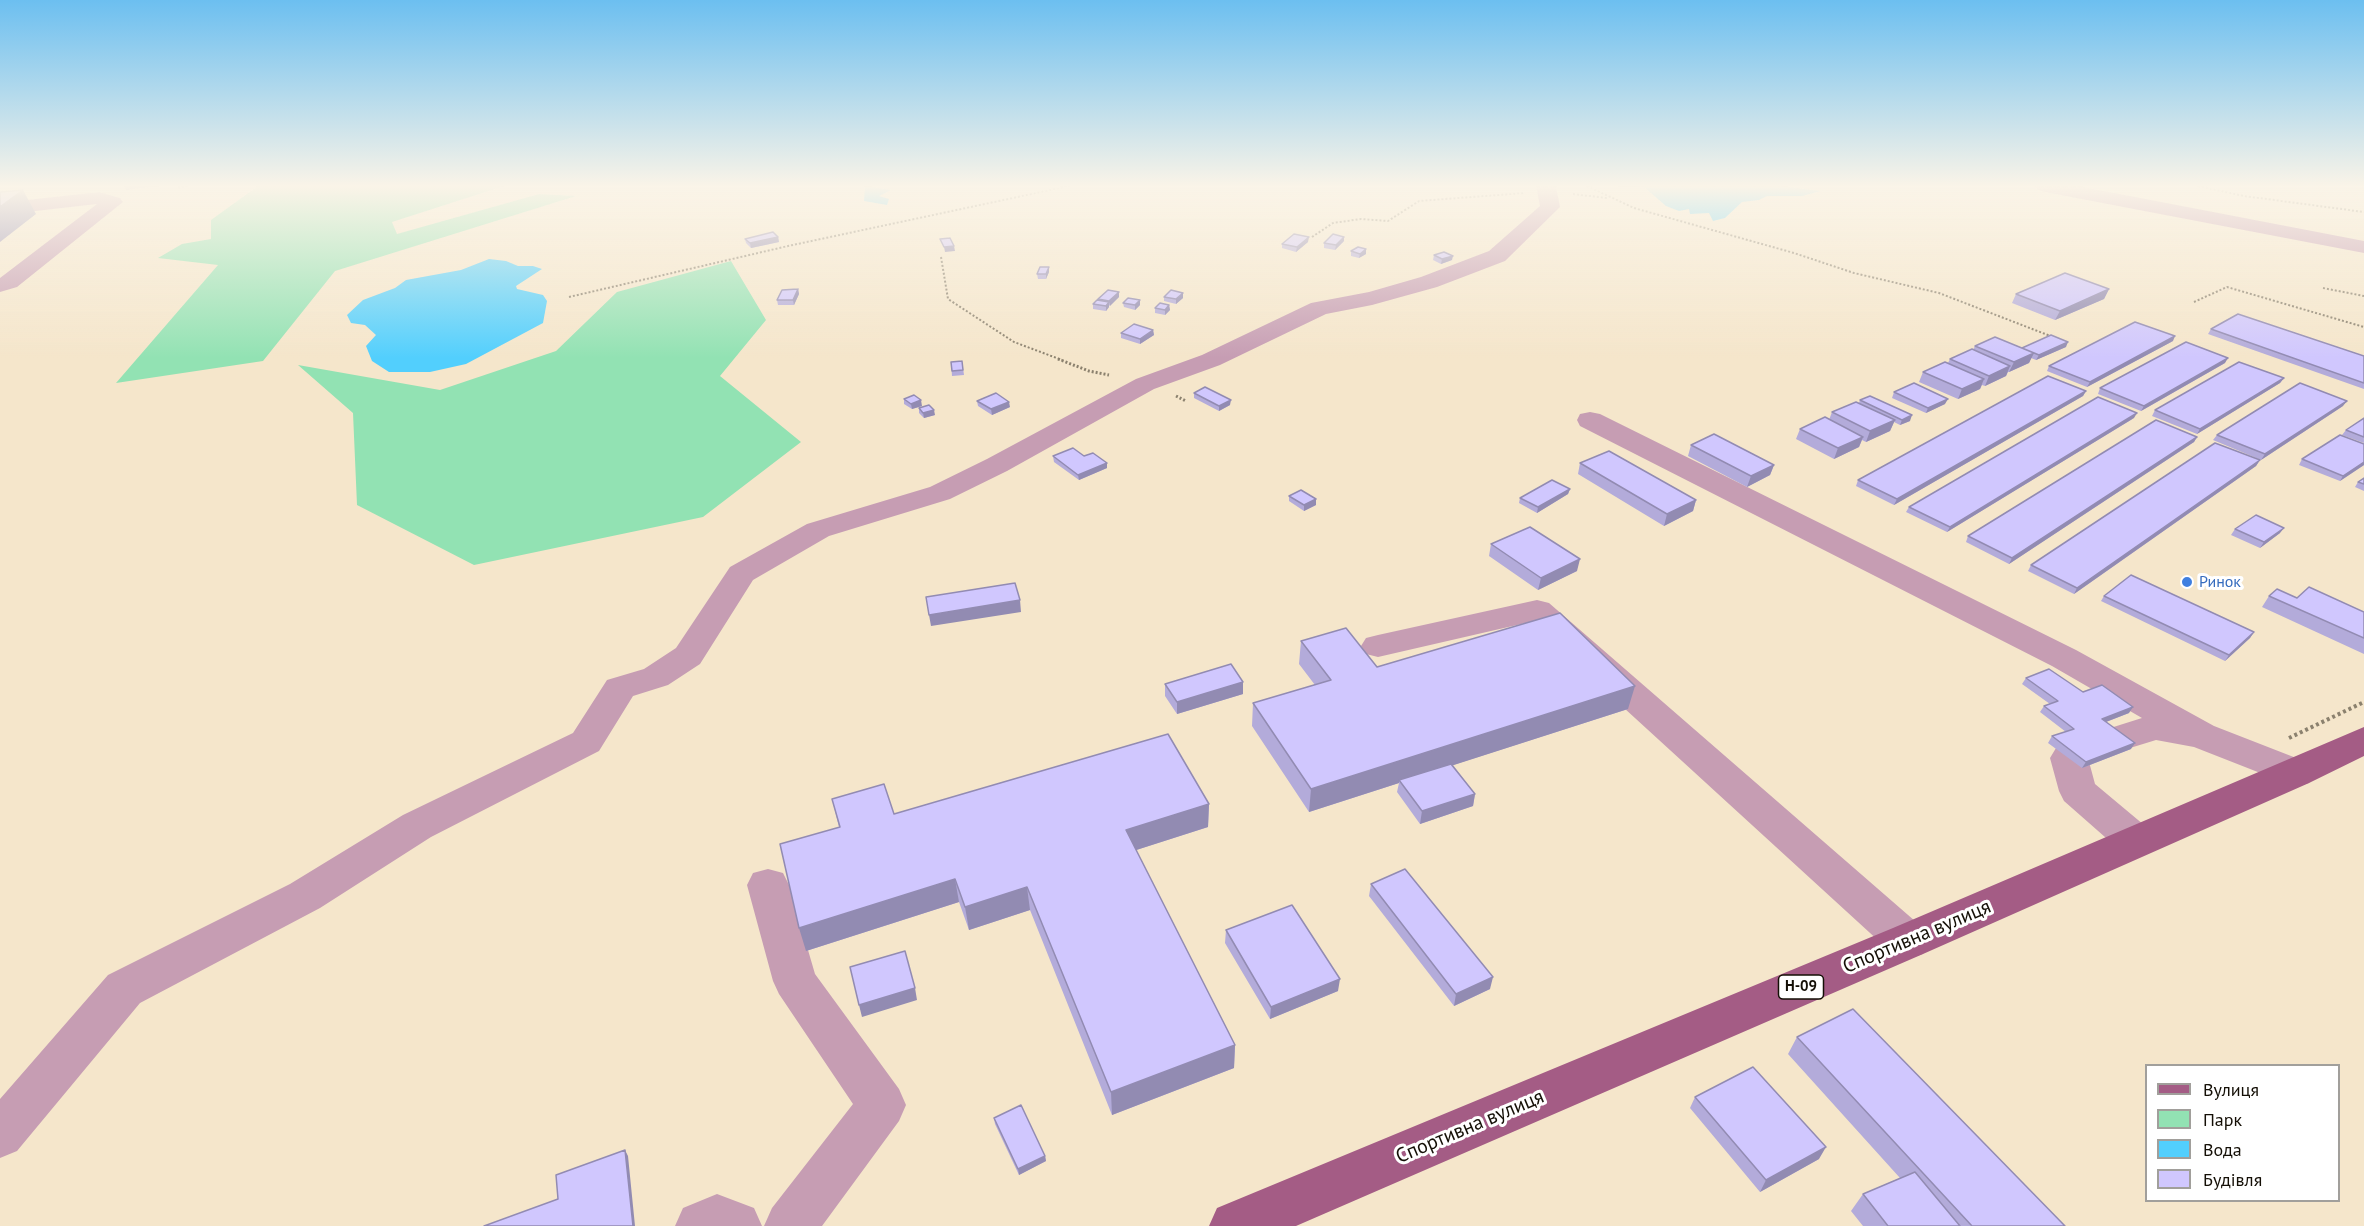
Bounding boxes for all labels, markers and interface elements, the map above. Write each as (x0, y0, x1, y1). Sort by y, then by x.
place label: Ринок (2199, 572, 2241, 592)
marker: Ринок (2180, 575, 2194, 589)
street label: Спортивна вулиця (1839, 895, 1995, 979)
road number: Н-09 (1778, 975, 1824, 999)
legend (2145, 1064, 2340, 1202)
text: Вулиця (2203, 1078, 2259, 1101)
street label: Спортивна вулиця (1392, 1085, 1548, 1169)
text: Парк (2203, 1108, 2242, 1131)
text: Вода (2203, 1138, 2242, 1161)
text: Будівля (2203, 1168, 2262, 1191)

